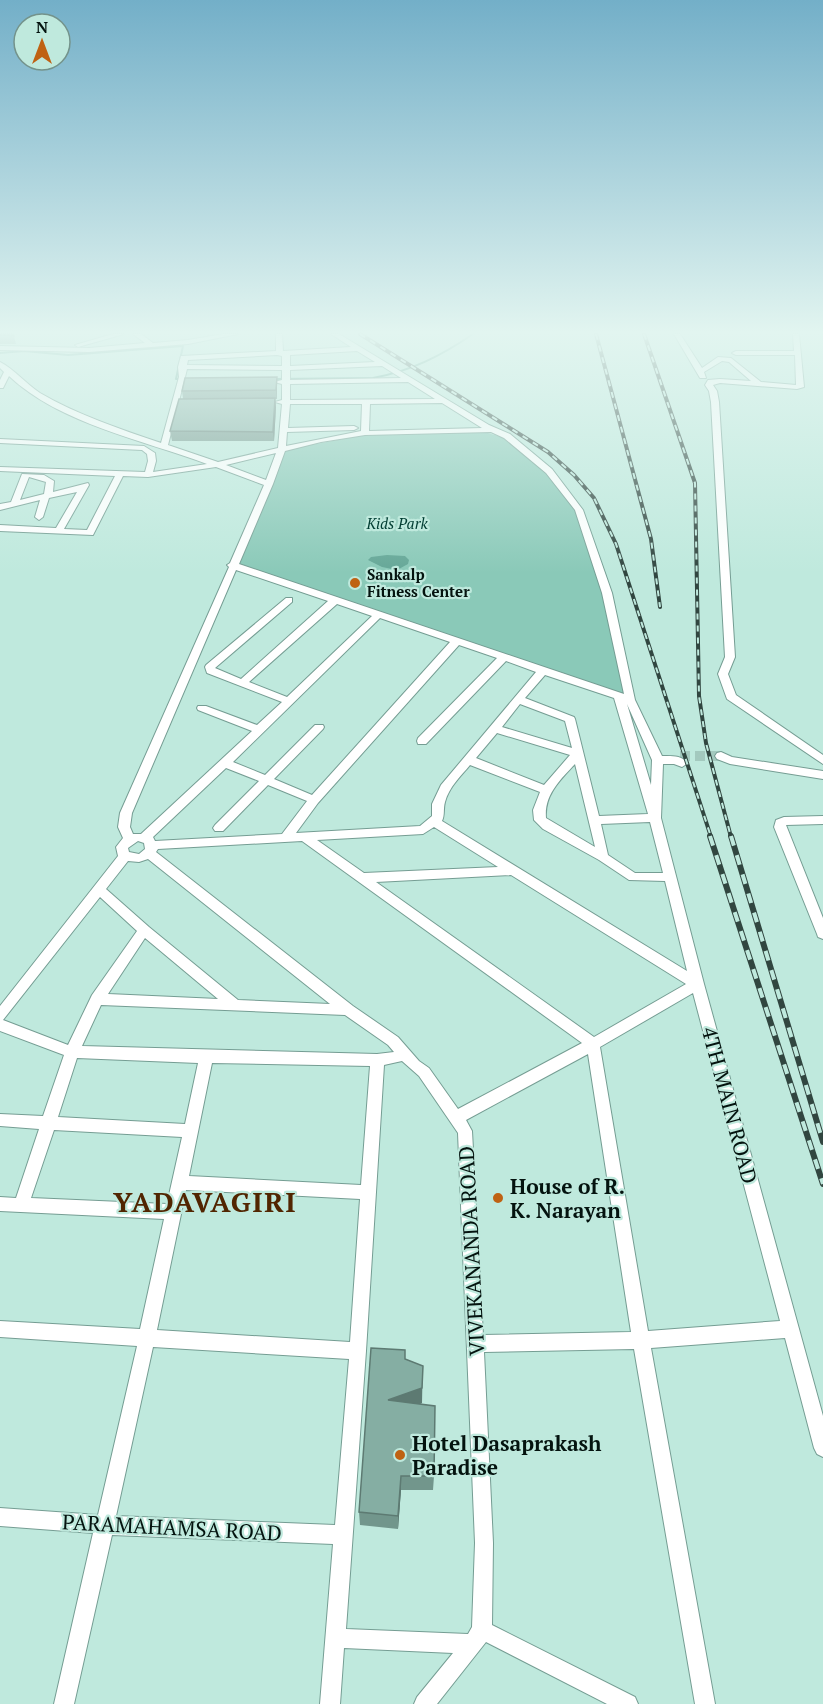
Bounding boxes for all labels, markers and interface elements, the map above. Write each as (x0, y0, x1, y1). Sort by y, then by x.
north arrow (12, 12, 72, 72)
text: N (36, 16, 48, 38)
park label: Kids Park (365, 513, 428, 533)
place label: Sankalp Fitness Center (367, 564, 470, 601)
marker: Sankalp Fitness Center (348, 576, 362, 590)
street label: 4TH MAIN ROAD (696, 1023, 764, 1187)
street label: VIVEKANANDA ROAD (452, 1145, 490, 1357)
place label: House of R. K. Narayan (510, 1172, 625, 1224)
district label: YADAVAGIRI (113, 1183, 297, 1220)
marker: House of R. K. Narayan (491, 1191, 505, 1205)
place label: Hotel Dasaprakash Paradise (412, 1429, 602, 1481)
marker: Hotel Dasaprakash Paradise (393, 1448, 407, 1462)
street label: PARAMAHAMSA ROAD (61, 1507, 283, 1547)

